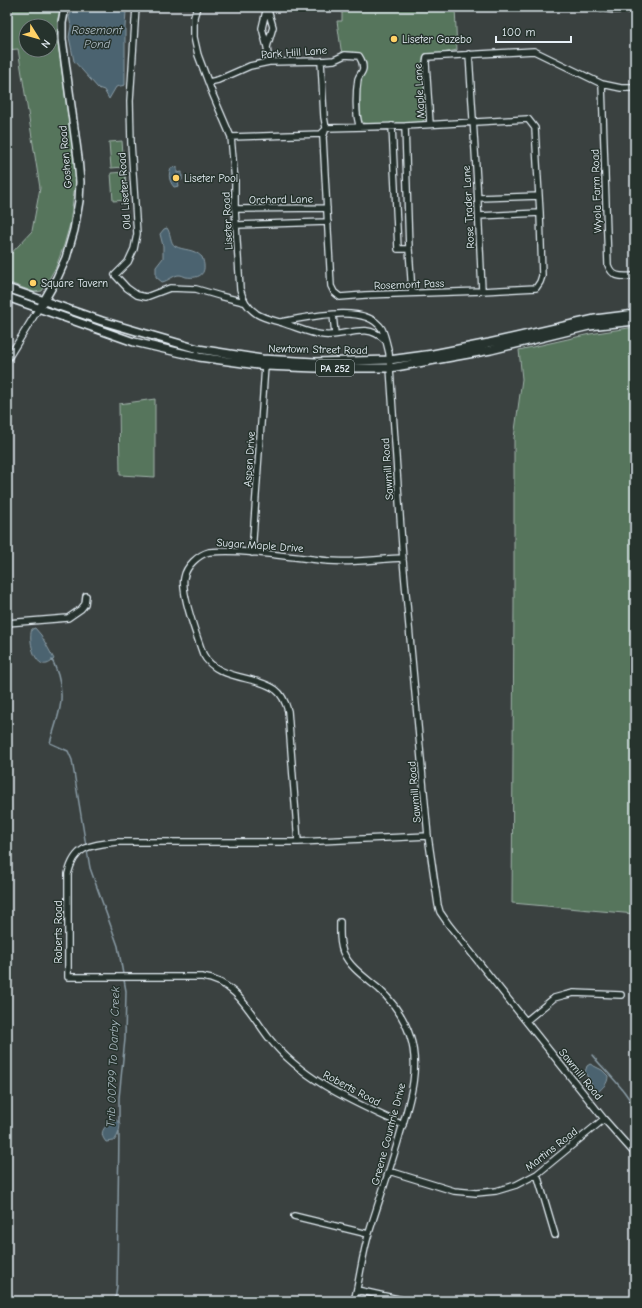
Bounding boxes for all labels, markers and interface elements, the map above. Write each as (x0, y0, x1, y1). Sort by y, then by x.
north arrow (18, 18, 58, 58)
scale bar (496, 18, 571, 44)
water label: Rosemont Pond (71, 23, 124, 51)
text: 100 m (502, 25, 535, 39)
place label: Liseter Gazebo (402, 33, 472, 46)
marker: Liseter Gazebo (389, 34, 399, 44)
text: N (38, 37, 53, 50)
street label: Park Hill Lane (261, 44, 328, 61)
street label: Maple Lane (412, 63, 427, 119)
street label: Goshen Road (56, 125, 75, 189)
street label: Wyola Farm Road (589, 149, 604, 233)
street label: Old Liseter Road (115, 152, 134, 230)
street label: Rose Trader Lane (460, 164, 477, 249)
place label: Liseter Pool (184, 172, 238, 185)
marker: Liseter Pool (171, 173, 181, 183)
street label: Liseter Road (219, 191, 236, 250)
street label: Orchard Lane (249, 192, 314, 207)
place label: Square Tavern (41, 277, 108, 290)
street label: Rosemont Pass (374, 277, 445, 292)
marker: Square Tavern (28, 278, 38, 288)
street label: Newtown Street Road (268, 342, 368, 357)
road number: PA 252 (316, 360, 354, 376)
street label: Aspen Drive (241, 430, 258, 487)
street label: Sawmill Road (379, 437, 396, 500)
street label: Sugar Maple Drive (216, 536, 304, 555)
street label: Sawmill Road (405, 760, 424, 823)
street label: Roberts Road (52, 900, 65, 964)
water label: Trib 00799 To Darby Creek (104, 986, 122, 1128)
street label: Sawmill Road (556, 1046, 605, 1103)
street label: Roberts Road (321, 1068, 383, 1109)
street label: Greene Countrie Drive (369, 1081, 409, 1187)
street label: Martins Road (522, 1125, 580, 1174)

